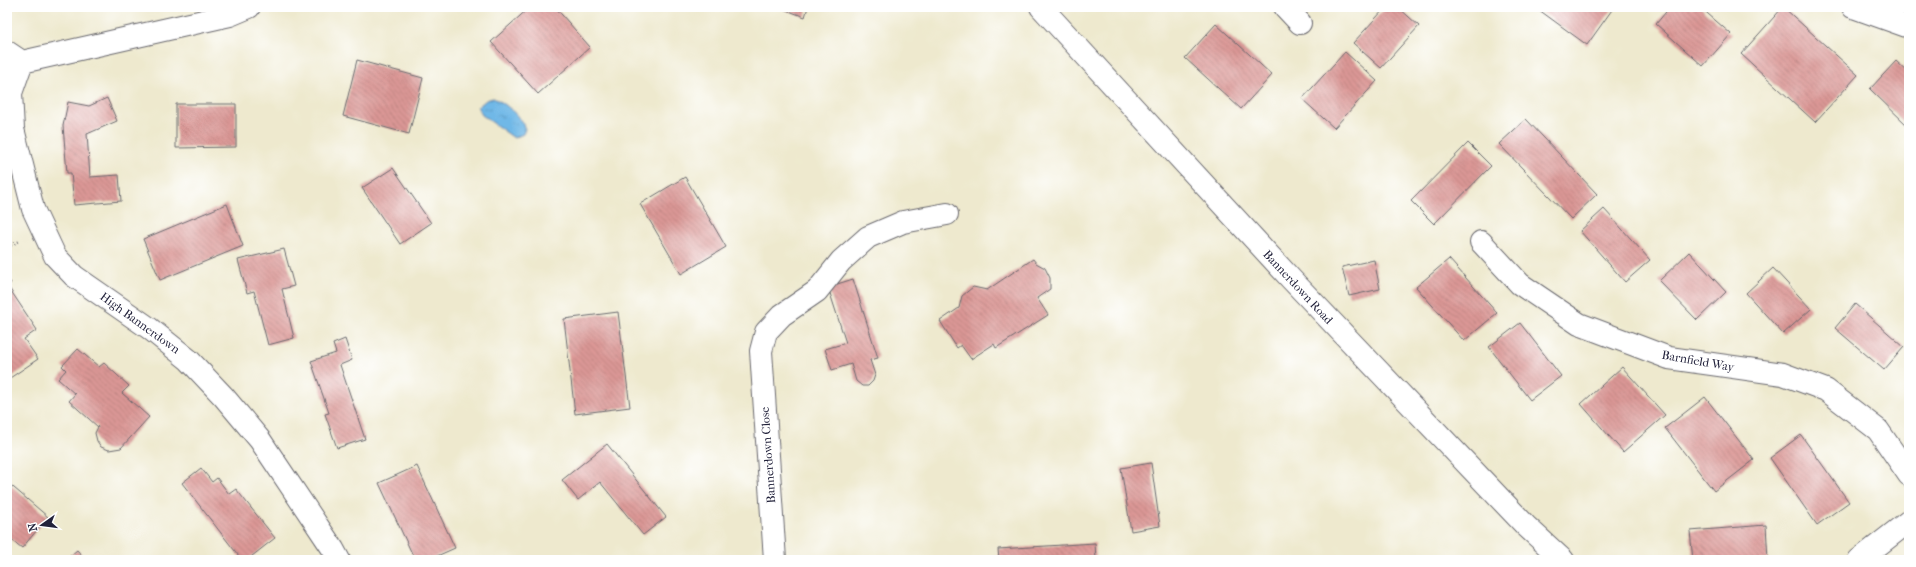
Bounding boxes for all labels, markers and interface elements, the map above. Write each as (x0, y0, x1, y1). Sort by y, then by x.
street label: Bannerdown Road (1260, 247, 1336, 327)
street label: High Bannerdown (97, 289, 183, 357)
street label: Barnfield Way (1661, 348, 1736, 374)
street label: Bannerdown Close (758, 406, 778, 504)
north arrow (22, 505, 62, 545)
text: N (25, 521, 40, 533)

